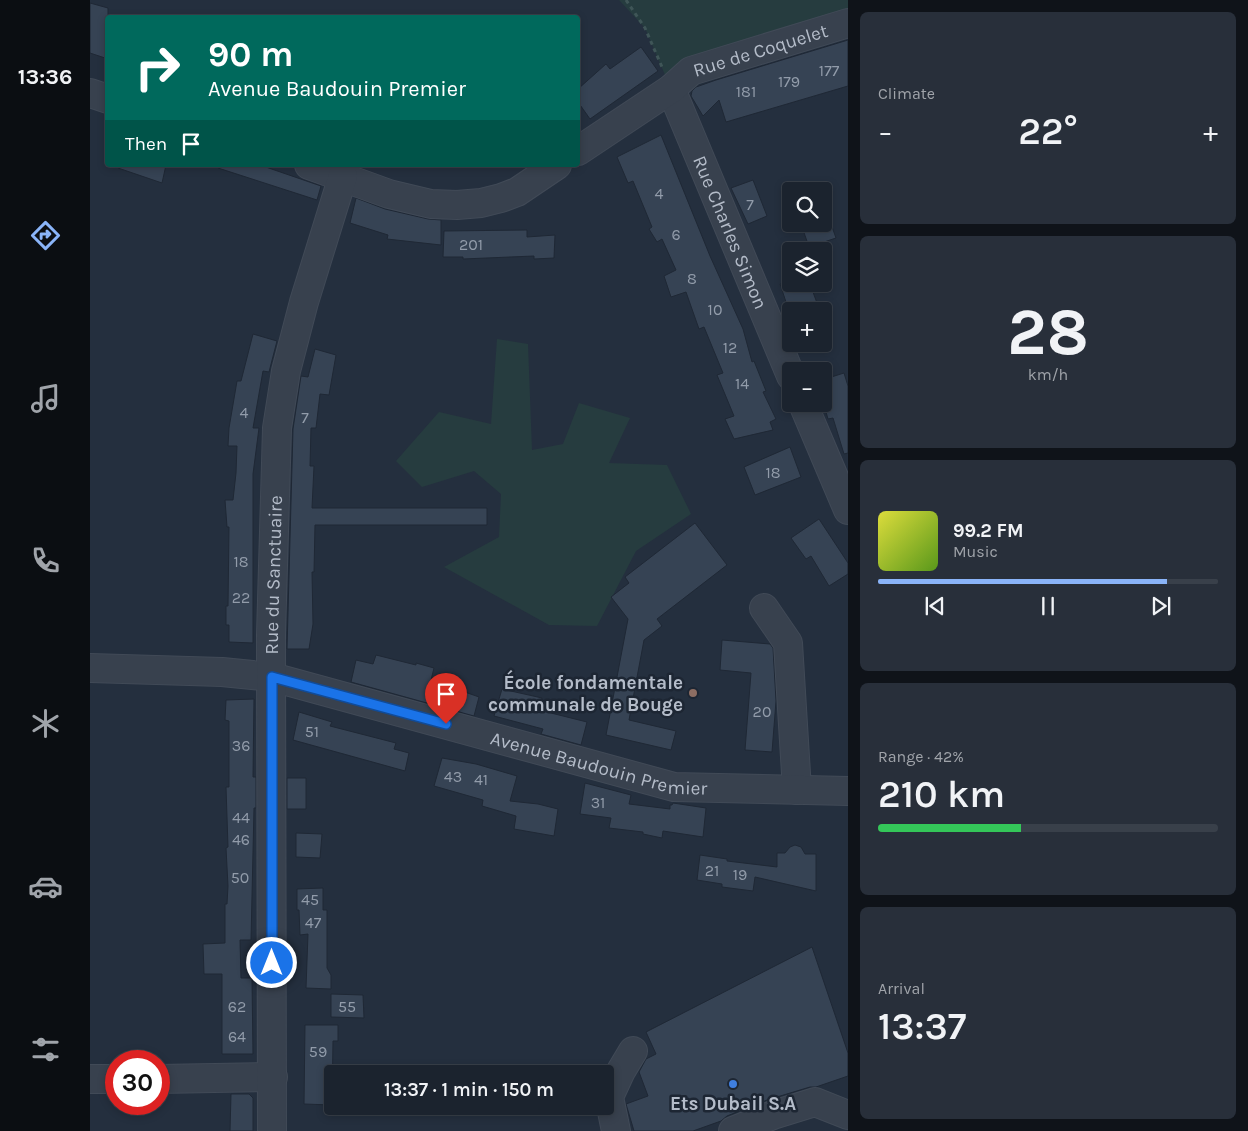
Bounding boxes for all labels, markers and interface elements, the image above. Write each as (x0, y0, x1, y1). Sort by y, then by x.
street label: Rue de Coquelet (690, 20, 830, 82)
text: 90 m (208, 34, 294, 75)
icon: right (125, 35, 190, 100)
house number: 177 (819, 61, 840, 80)
text: 13:36 (18, 64, 72, 90)
house number: 179 (778, 72, 800, 91)
text: Avenue Baudouin Premier (208, 76, 466, 102)
house number: 181 (736, 82, 756, 101)
text: Climate (878, 84, 935, 103)
text: 22° (1018, 109, 1078, 154)
text: − (878, 115, 893, 148)
text: + (1203, 115, 1218, 148)
icon: arrive (177, 130, 205, 158)
text: Then (125, 133, 167, 155)
street label: Rue Charles Simon (688, 152, 772, 312)
map controls (782, 182, 832, 412)
button: search (782, 182, 832, 232)
house number: 4 (655, 184, 664, 203)
house number: 7 (746, 195, 754, 214)
icon: directions (28, 218, 63, 253)
house number: 6 (671, 225, 681, 244)
house number: 201 (459, 235, 483, 254)
button: layers (782, 242, 832, 292)
house number: 8 (687, 269, 697, 288)
text: 28 (1007, 294, 1089, 370)
house number: 10 (708, 300, 722, 319)
button: + (782, 302, 832, 352)
house number: 12 (723, 338, 737, 357)
button: − (782, 362, 832, 412)
text: km/h (1028, 365, 1068, 384)
house number: 14 (735, 374, 749, 393)
icon: music (28, 381, 63, 416)
house number: 4 (240, 403, 249, 422)
house number: 7 (301, 408, 309, 427)
house number: 18 (765, 463, 781, 482)
street label: Rue du Sanctuaire (261, 495, 287, 655)
text: 99.2 FM (953, 520, 1024, 542)
text: Music (953, 542, 998, 561)
icon: phone (28, 543, 63, 578)
house number: 18 (233, 552, 249, 571)
house number: 22 (232, 588, 250, 607)
icon: previous (921, 592, 949, 620)
icon: pause (1034, 592, 1062, 620)
icon: next (1147, 592, 1175, 620)
place label: École fondamentale communale de Bouge (488, 669, 683, 716)
pin (425, 673, 467, 724)
icon: arrive (432, 680, 460, 708)
marker: École fondamentale communale de Bouge (687, 687, 699, 699)
house number: 20 (753, 702, 771, 721)
icon: climate (28, 706, 63, 741)
house number: 51 (305, 722, 319, 741)
street label: Avenue Baudouin Premier (488, 727, 708, 800)
house number: 36 (232, 736, 250, 755)
text: Range · 42% (878, 747, 964, 766)
house number: 43 (444, 767, 462, 786)
house number: 41 (474, 770, 488, 789)
text: 210 km (878, 772, 1005, 817)
house number: 31 (591, 793, 605, 812)
house number: 44 (232, 808, 250, 827)
house number: 46 (232, 830, 250, 849)
house number: 21 (705, 861, 719, 880)
house number: 19 (733, 865, 747, 884)
house number: 50 (231, 868, 249, 887)
icon: car (28, 869, 63, 904)
house number: 45 (301, 890, 319, 909)
house number: 47 (305, 913, 322, 932)
position arrow (245, 936, 297, 988)
text: Arrival (878, 979, 925, 998)
house number: 62 (228, 997, 246, 1016)
house number: 55 (338, 997, 356, 1016)
text: 13:37 (878, 1004, 966, 1049)
house number: 64 (228, 1027, 246, 1046)
icon: filters (28, 1032, 63, 1067)
house number: 59 (309, 1042, 327, 1061)
speed limit sign: 30 (105, 1050, 170, 1115)
marker: Ets Dubail S.A (727, 1078, 739, 1090)
text: 13:37 · 1 min · 150 m (384, 1079, 554, 1101)
place label: Ets Dubail S.A (670, 1093, 796, 1115)

